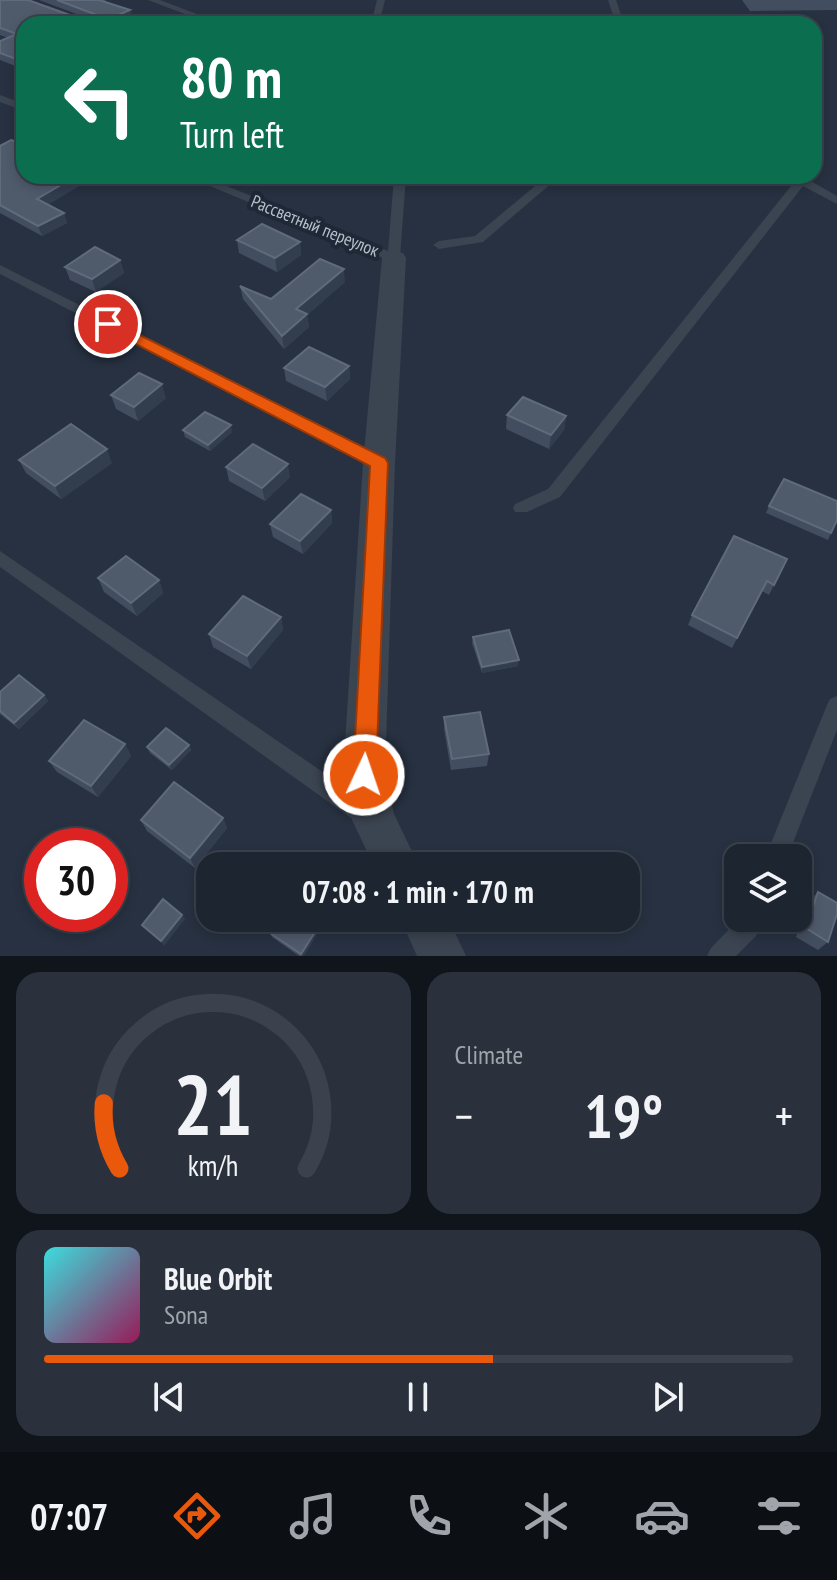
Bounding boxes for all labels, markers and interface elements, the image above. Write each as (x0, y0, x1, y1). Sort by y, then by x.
text: 80 m (180, 41, 282, 113)
icon: left (48, 48, 152, 152)
text: Turn left (180, 111, 284, 158)
street label: Рассветный переулок (248, 189, 382, 262)
pin (74, 290, 142, 358)
icon: arrive (86, 302, 130, 346)
position arrow (322, 733, 406, 817)
speed limit sign: 30 (24, 828, 128, 932)
map controls (724, 844, 812, 932)
button: layers (724, 844, 812, 932)
text: 07:08 · 1 min · 170 m (302, 872, 534, 911)
text: Climate (455, 1038, 523, 1071)
text: 21 (173, 1050, 253, 1158)
text: 19° (584, 1077, 663, 1155)
text: − (455, 1087, 473, 1144)
text: + (775, 1087, 793, 1144)
text: km/h (188, 1147, 239, 1184)
text: Blue Orbit (164, 1259, 272, 1298)
text: Sona (164, 1298, 208, 1331)
icon: previous (147, 1375, 191, 1419)
icon: pause (396, 1375, 440, 1419)
icon: next (646, 1375, 690, 1419)
icon: directions (169, 1488, 225, 1544)
icon: music (285, 1488, 341, 1544)
icon: phone (401, 1488, 457, 1544)
icon: climate (518, 1488, 574, 1544)
icon: car (634, 1488, 690, 1544)
icon: filters (751, 1488, 807, 1544)
text: 07:07 (30, 1493, 108, 1540)

